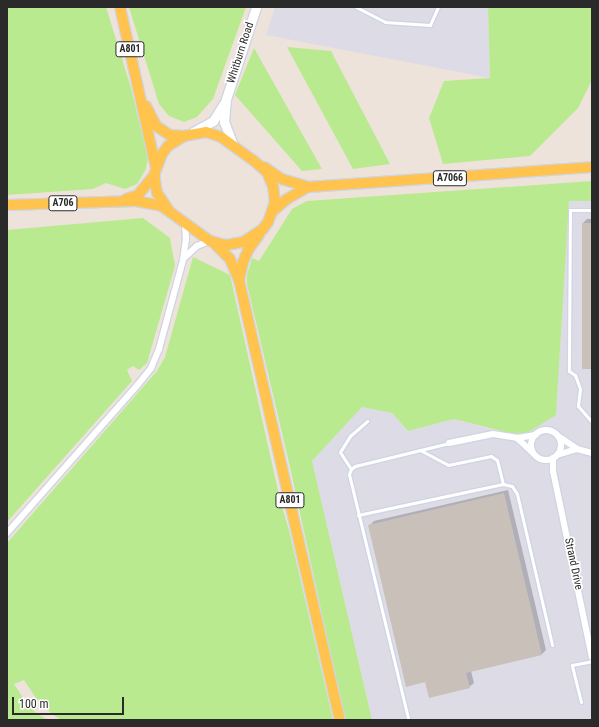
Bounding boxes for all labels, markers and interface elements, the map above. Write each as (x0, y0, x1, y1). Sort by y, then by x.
street label: Whitburn Road (225, 21, 257, 85)
road number: A801 (115, 41, 145, 57)
road number: A7066 (432, 170, 468, 186)
road number: A706 (48, 195, 78, 211)
road number: A801 (275, 492, 305, 508)
street label: Strand Drive (561, 537, 585, 591)
scale bar (14, 689, 126, 715)
text: 100 m (19, 697, 49, 711)

